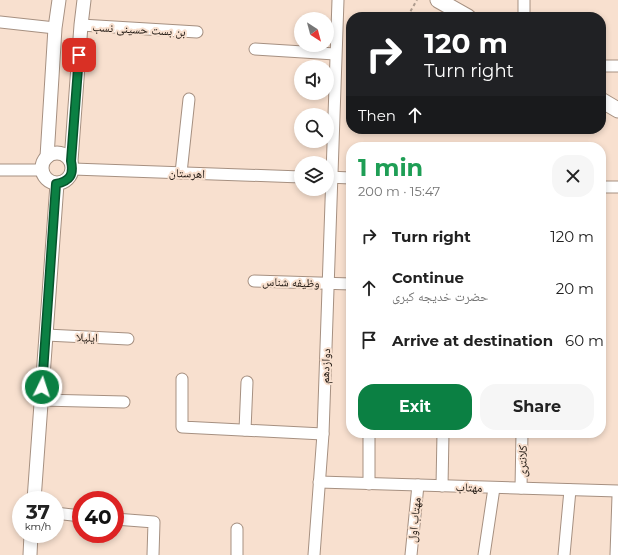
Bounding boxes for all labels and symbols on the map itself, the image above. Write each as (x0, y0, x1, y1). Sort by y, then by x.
north arrow (294, 12, 334, 52)
street label: بن بست حسینی نسب (92, 19, 186, 39)
pin (62, 38, 96, 72)
street label: اهرستان (169, 165, 205, 181)
street label: وظیفه شناس (262, 273, 320, 291)
street label: ایلیلا (76, 329, 98, 345)
street label: دوازدهم (317, 348, 334, 384)
position arrow (21, 366, 63, 408)
street label: کلانتری (514, 445, 530, 477)
street label: مهتاب (455, 479, 483, 495)
speed limit sign: 40 (72, 491, 124, 543)
street label: مهتاب اول (404, 497, 424, 543)

